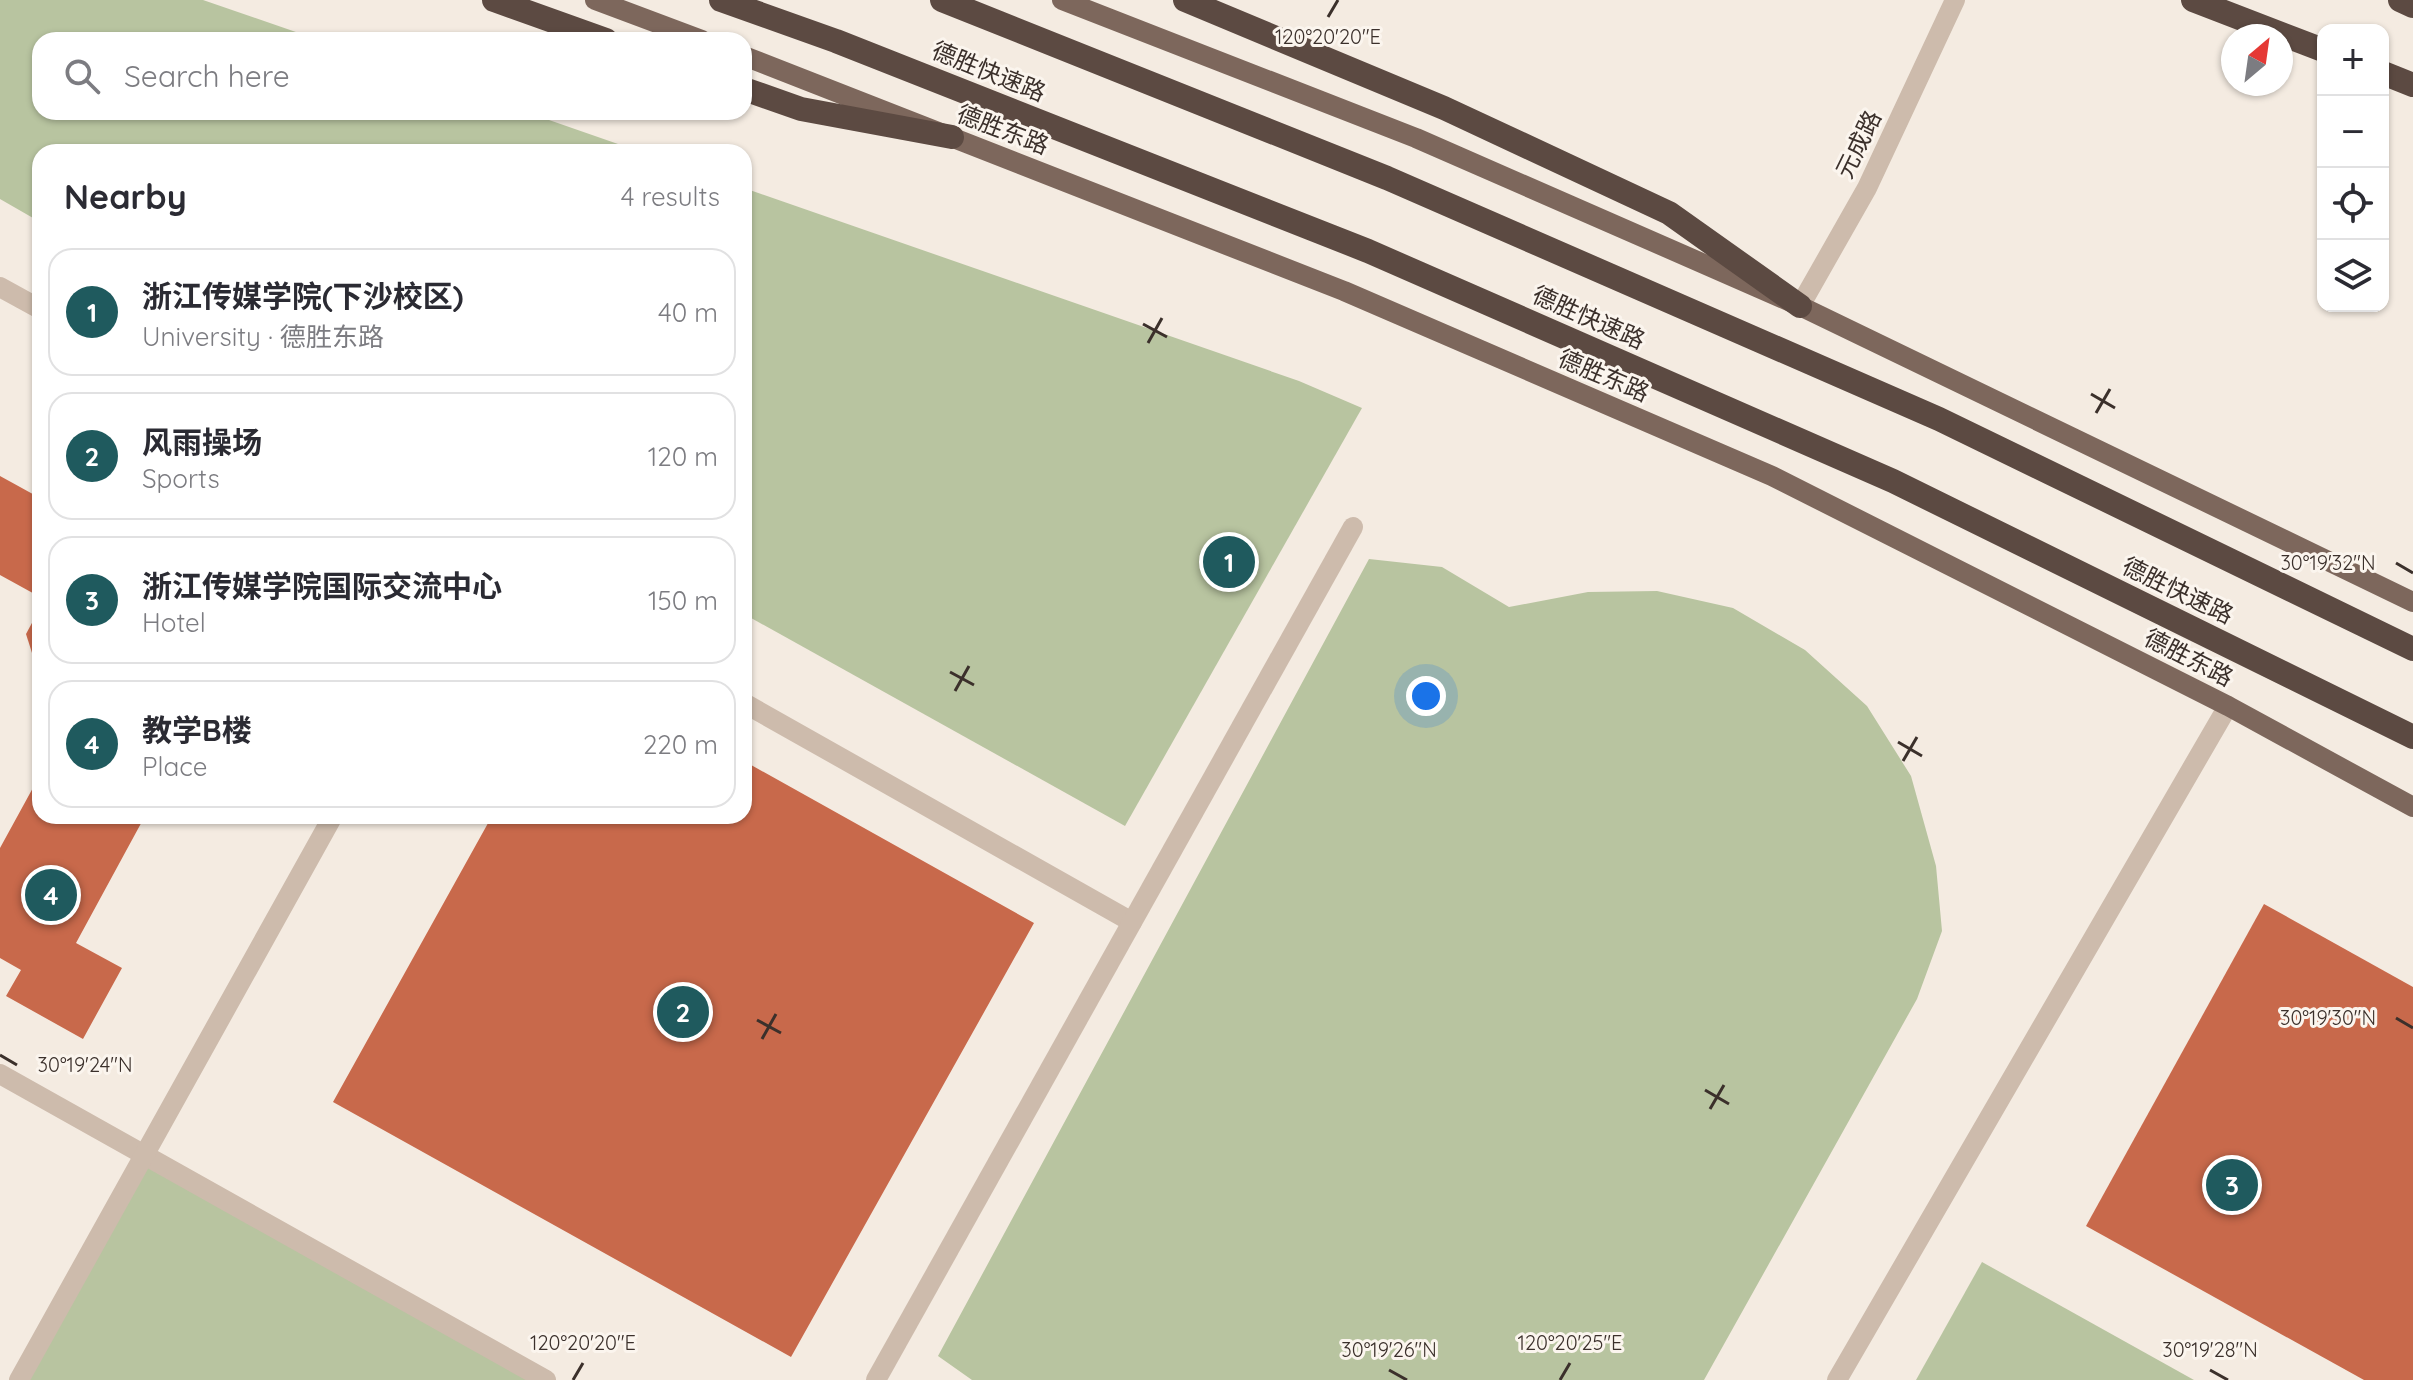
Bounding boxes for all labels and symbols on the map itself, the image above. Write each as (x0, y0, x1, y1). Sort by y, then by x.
text: 120°20'20"E (1275, 24, 1381, 49)
north arrow (2221, 24, 2293, 96)
street label: 德胜快速路 (928, 35, 1050, 107)
street label: 德胜东路 (953, 98, 1053, 160)
street label: 元成路 (1829, 105, 1887, 183)
street label: 德胜快速路 (1528, 279, 1650, 355)
street label: 德胜东路 (1554, 342, 1654, 408)
pin: 1 (1203, 532, 1255, 592)
street label: 德胜快速路 (2117, 550, 2239, 630)
text: 30°19'32"N (2280, 550, 2376, 575)
street label: 德胜东路 (2139, 622, 2239, 692)
your location (1406, 676, 1446, 716)
pin: 4 (25, 865, 77, 925)
pin: 2 (657, 982, 709, 1042)
text: 30°19'30"N (2280, 1005, 2376, 1030)
text: 30°19'24"N (38, 1052, 132, 1077)
pin: 3 (2206, 1155, 2258, 1215)
text: 120°20'20"E (530, 1330, 636, 1355)
text: 120°20'25"E (1518, 1330, 1622, 1355)
text: 30°19'26"N (1341, 1337, 1437, 1362)
text: 30°19'28"N (2162, 1337, 2258, 1362)

